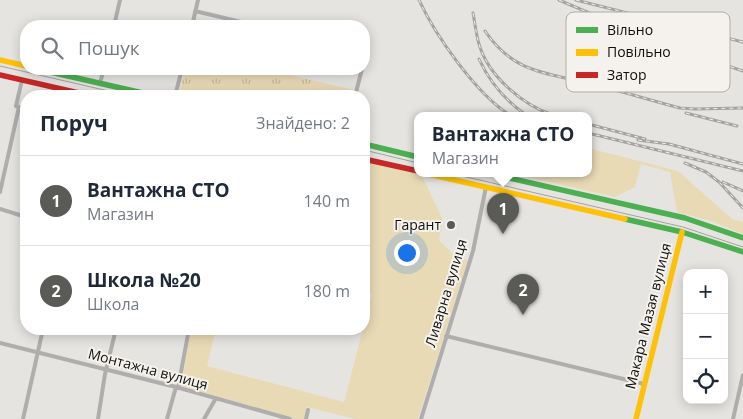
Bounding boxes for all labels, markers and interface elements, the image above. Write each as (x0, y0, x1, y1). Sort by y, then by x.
legend (566, 12, 730, 92)
search box (20, 20, 370, 75)
text: Вільно (607, 20, 653, 39)
icon: search (38, 34, 66, 62)
text: Пошук (78, 35, 140, 61)
text: Повільно (607, 42, 671, 61)
text: Затор (607, 65, 647, 84)
text: Поруч (40, 109, 108, 137)
text: Знайдено: 2 (256, 112, 350, 134)
popup (414, 112, 592, 177)
text: Вантажна СТО (432, 121, 574, 147)
text: Магазин (432, 147, 499, 169)
text: Вантажна СТО (87, 177, 230, 203)
text: 1 (51, 190, 61, 212)
text: 140 m (304, 190, 350, 212)
pin: 1 (487, 193, 519, 234)
text: Магазин (87, 203, 154, 225)
place label: Гарант (394, 215, 441, 234)
marker: Гарант (445, 219, 457, 231)
street label: Ливарна вулиця (420, 237, 471, 349)
your location (394, 240, 420, 266)
street label: Макара Мазая вулиця (620, 241, 675, 391)
text: Школа №20 (87, 267, 201, 293)
map controls (683, 269, 728, 404)
button: + (683, 269, 728, 314)
pin: 2 (507, 274, 539, 315)
text: 2 (51, 280, 61, 302)
text: 180 m (304, 280, 350, 302)
text: Школа (87, 293, 139, 315)
button: − (683, 314, 728, 359)
street label: Монтажна вулиця (86, 343, 210, 394)
button: locate (683, 359, 728, 404)

